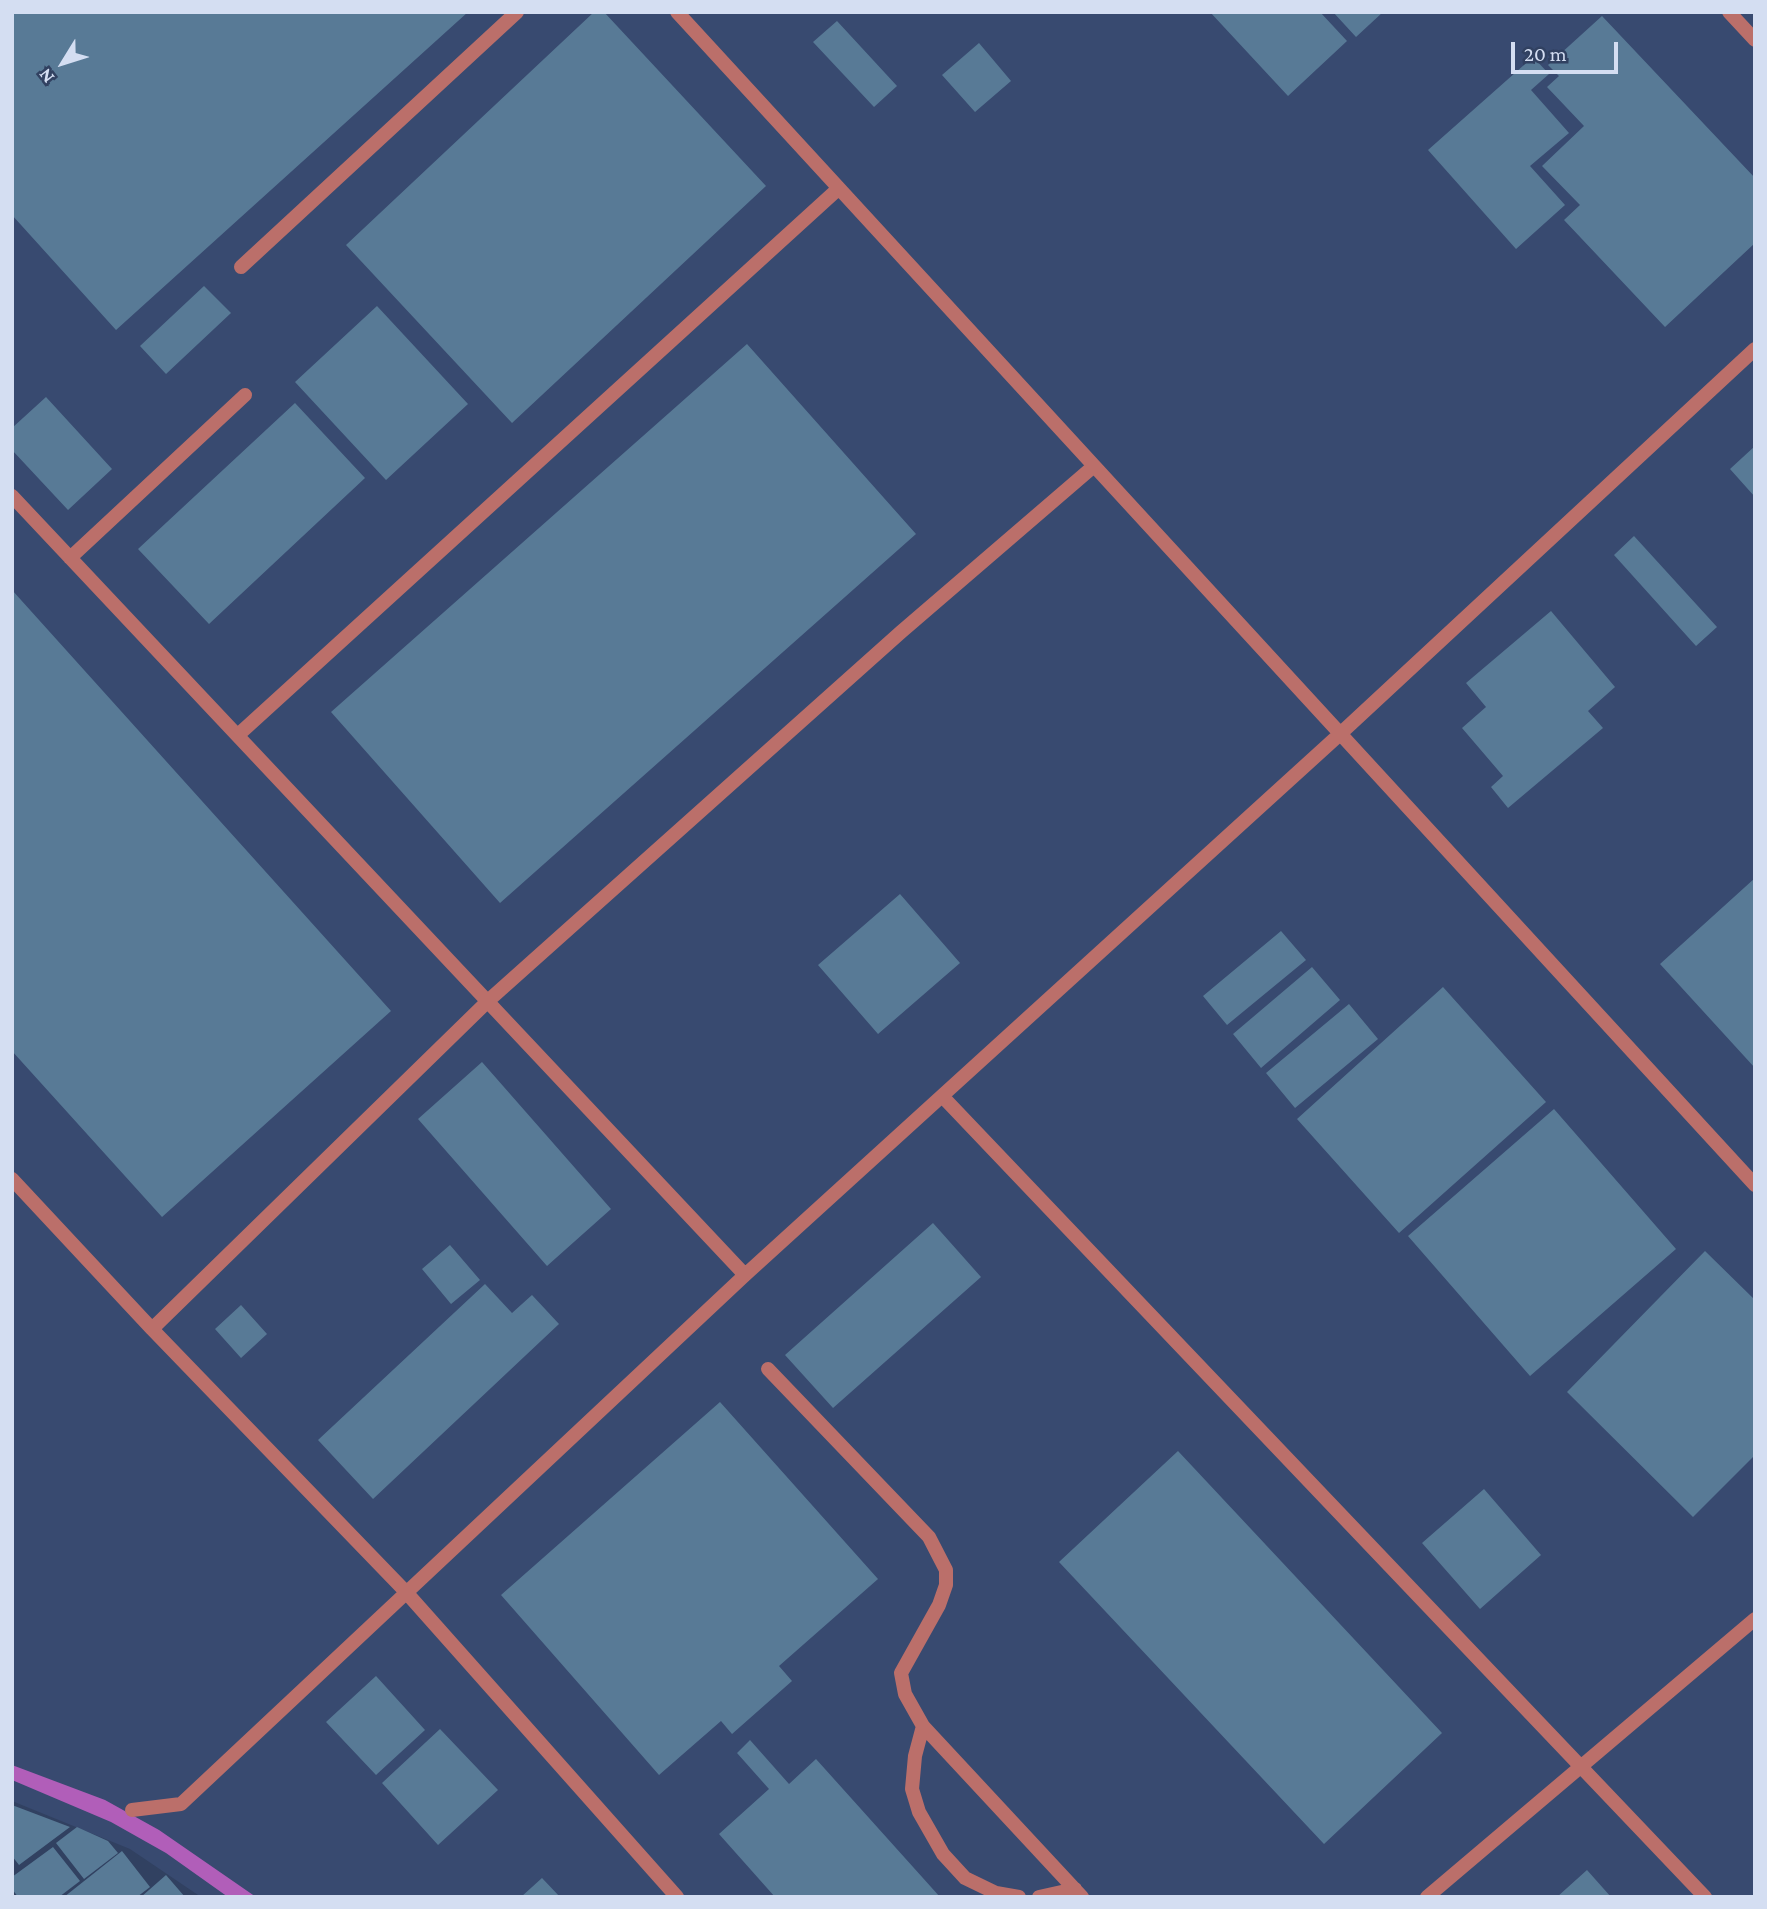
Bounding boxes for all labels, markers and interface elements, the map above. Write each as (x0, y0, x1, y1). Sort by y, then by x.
north arrow (28, 28, 98, 98)
scale bar (1515, 28, 1622, 72)
text: 20 m (1524, 42, 1567, 66)
text: N (34, 65, 58, 88)

